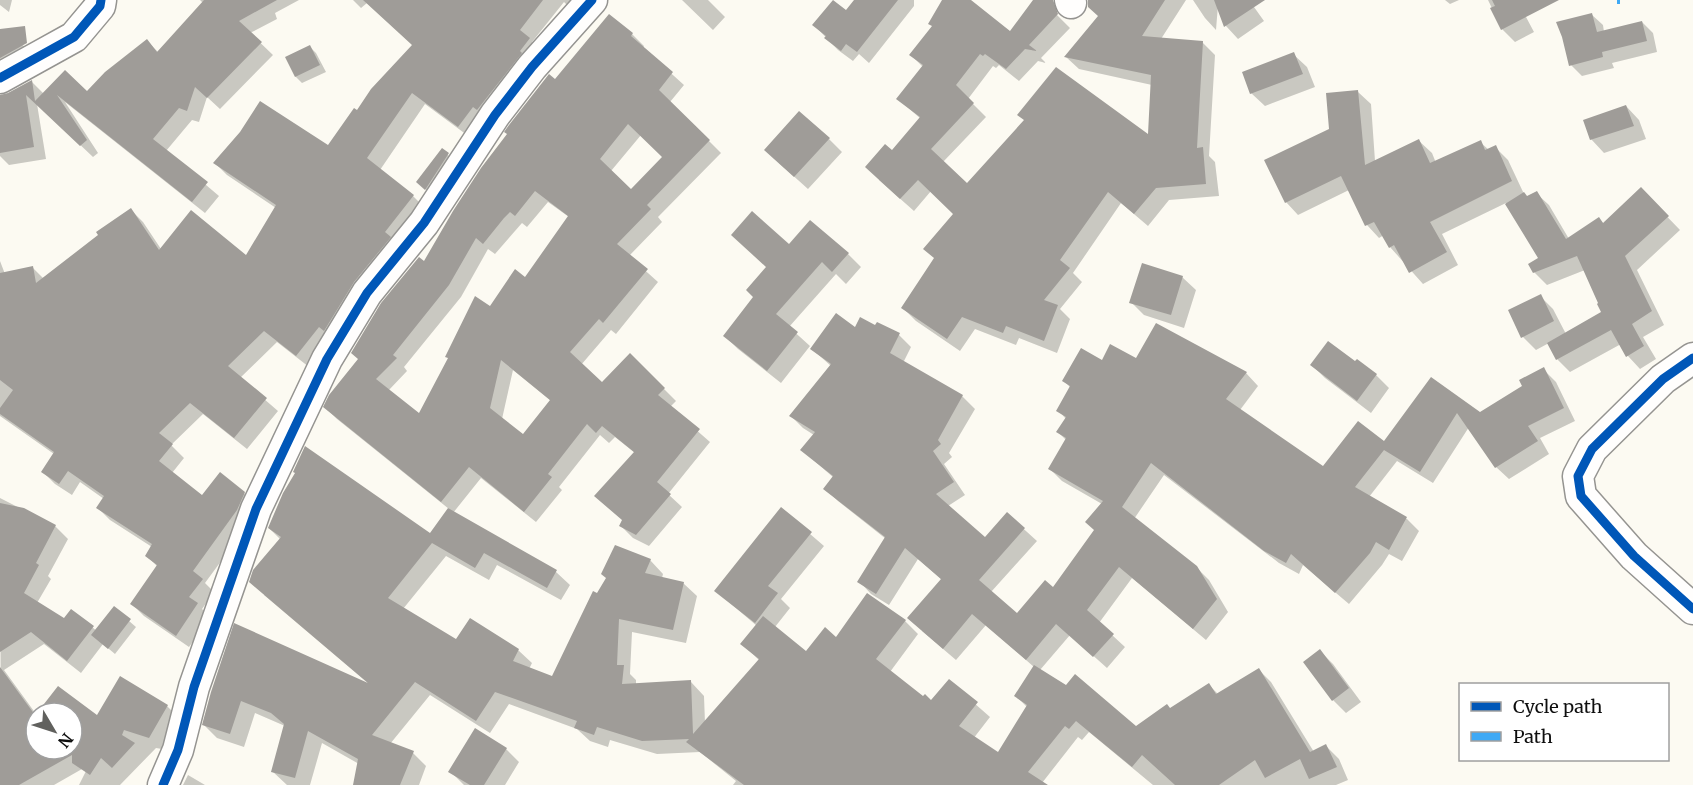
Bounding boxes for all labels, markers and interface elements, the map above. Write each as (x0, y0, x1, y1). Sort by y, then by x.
legend (1459, 683, 1669, 761)
text: Cycle path (1513, 695, 1603, 718)
north arrow (24, 701, 84, 761)
text: Path (1513, 725, 1553, 748)
text: N (54, 729, 77, 752)

